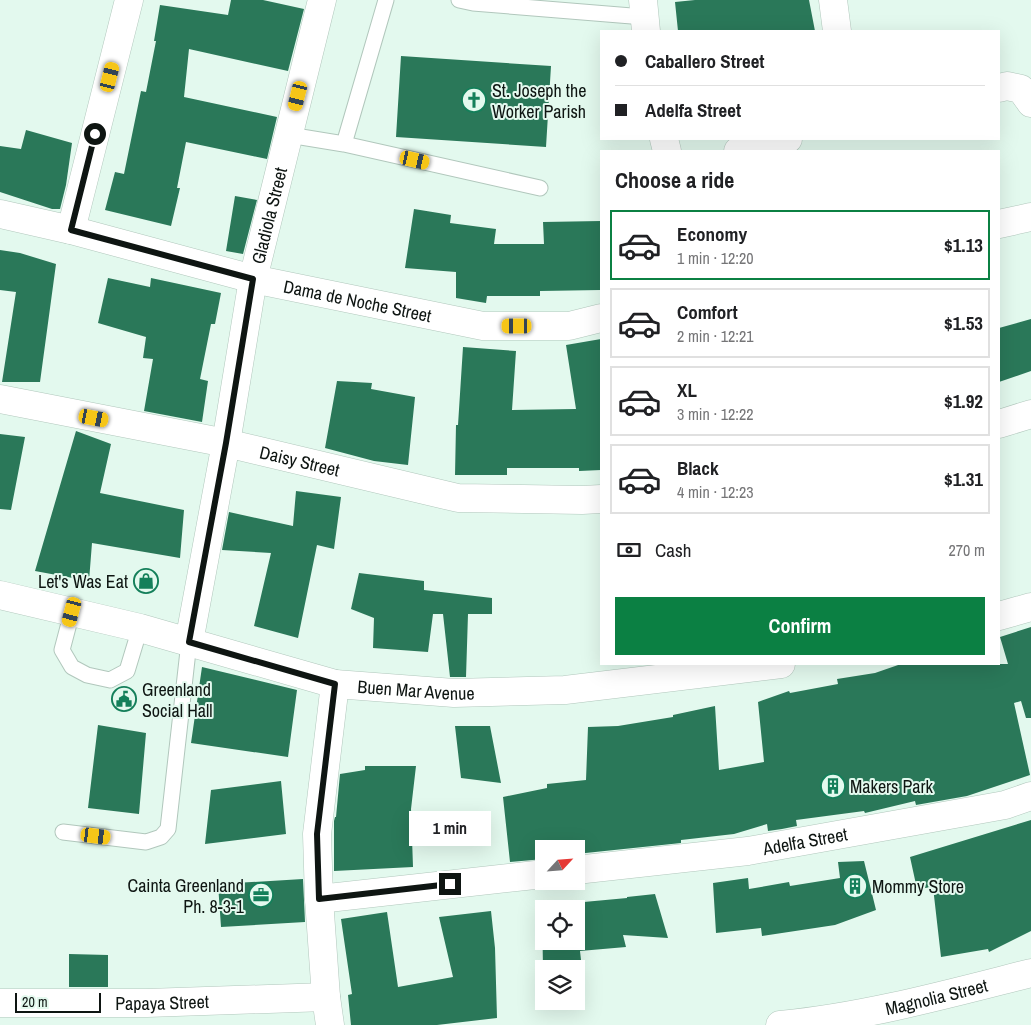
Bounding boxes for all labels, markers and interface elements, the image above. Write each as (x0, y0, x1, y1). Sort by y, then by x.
text: Caballero Street (645, 48, 765, 74)
car (99, 61, 120, 93)
place label: St. Joseph the Worker Parish (492, 78, 586, 124)
car (287, 80, 308, 112)
church icon: St. Joseph the Worker Parish (461, 87, 487, 113)
text: Adelfa Street (645, 97, 741, 123)
route start (84, 123, 106, 145)
car (398, 149, 431, 171)
street label: Gladiola Street (245, 165, 293, 266)
text: Choose a ride (615, 165, 734, 195)
text: Economy (677, 221, 747, 247)
icon: car (617, 223, 662, 268)
text: $1.13 (944, 232, 983, 258)
text: 1 min · 12:20 (677, 247, 754, 269)
street label: Dama de Noche Street (281, 273, 434, 328)
text: Comfort (677, 299, 738, 325)
icon: car (617, 301, 662, 346)
text: $1.53 (944, 310, 983, 336)
car (502, 319, 532, 334)
text: 2 min · 12:21 (677, 325, 754, 347)
text: XL (677, 377, 697, 403)
icon: car (617, 379, 662, 424)
text: $1.92 (944, 388, 983, 414)
text: 3 min · 12:22 (677, 403, 754, 425)
car (77, 408, 110, 428)
street label: Daisy Street (257, 439, 342, 482)
text: Black (677, 455, 719, 481)
icon: car (617, 457, 662, 502)
text: $1.31 (944, 466, 983, 492)
text: 4 min · 12:23 (677, 481, 754, 503)
icon: cash (615, 536, 643, 564)
text: Cash (655, 537, 691, 563)
text: 270 m (949, 539, 985, 561)
shop icon: Let's Was Eat (133, 568, 159, 594)
place label: Let's Was Eat (38, 569, 128, 594)
car (60, 596, 83, 628)
button: Confirm (615, 597, 985, 655)
street label: Buen Mar Avenue (357, 673, 475, 706)
place label: Greenland Social Hall (142, 677, 213, 723)
public building icon: Greenland Social Hall (111, 686, 137, 712)
building icon: Makers Park (820, 773, 846, 799)
place label: Makers Park (850, 774, 933, 799)
callout: 1 min (409, 812, 491, 846)
text: 1 min (433, 817, 467, 839)
street label: Adelfa Street (760, 821, 849, 861)
car (80, 827, 111, 845)
north arrow (535, 840, 585, 890)
map controls (535, 840, 585, 1010)
place label: Cainta Greenland Ph. 8-3-1 (127, 873, 245, 919)
route end (439, 873, 461, 895)
building icon: Mommy Store (842, 873, 868, 899)
place label: Mommy Store (872, 874, 964, 899)
office icon: Cainta Greenland Ph. 8-3-1 (248, 882, 274, 908)
button: locate (535, 900, 585, 950)
button: layers (535, 960, 585, 1010)
street label: Magnolia Street (883, 972, 990, 1021)
street label: Papaya Street (115, 988, 209, 1016)
scale bar (15, 990, 101, 1013)
text: 20 m (22, 993, 48, 1011)

